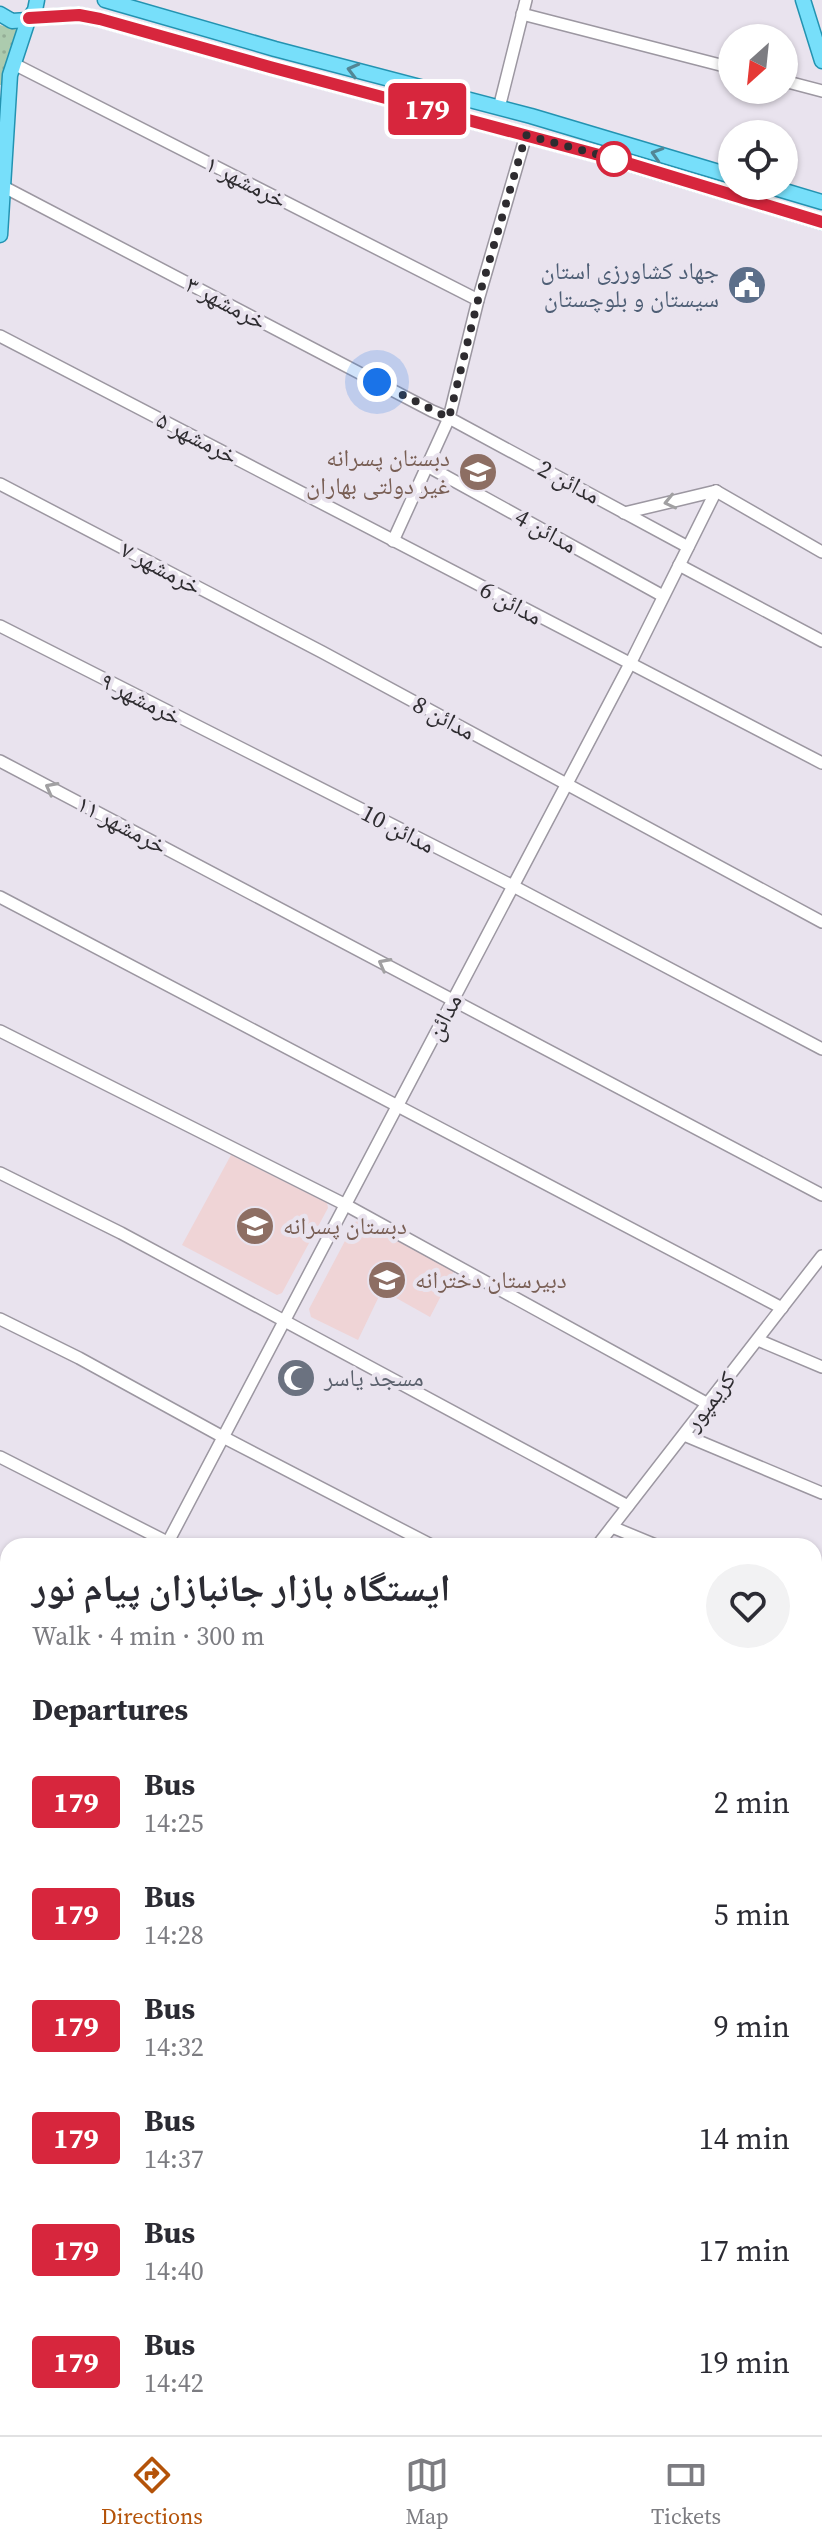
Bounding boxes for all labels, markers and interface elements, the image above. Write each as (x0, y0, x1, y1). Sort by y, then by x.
north arrow (718, 24, 798, 104)
map controls (718, 24, 798, 200)
one-way arrow (346, 62, 360, 79)
line badge: 179 (381, 83, 473, 135)
text: 179 (404, 90, 450, 128)
button: locate (718, 120, 798, 200)
unlabelled marker (597, 142, 631, 176)
street label: خرمشهر ۱ (200, 147, 292, 216)
one-way arrow (651, 147, 665, 163)
place label: جهاد کشاورزی استان سیستان و بلوچستان (541, 254, 719, 315)
public building icon: جهاد کشاورزی استان سیستان و بلوچستان (726, 264, 768, 306)
street label: خرمشهر ۳ (180, 268, 272, 338)
your location (357, 362, 397, 402)
street label: خرمشهر ۵ (151, 403, 243, 472)
place label: دبستان پسرانه غیر دولتی بهاران (306, 441, 450, 502)
school or university icon: دبستان پسرانه غیر دولتی بهاران (457, 451, 499, 493)
street label: مدائن 2 (532, 451, 606, 512)
one-way arrow (664, 493, 678, 510)
street label: مدائن 4 (509, 500, 583, 561)
street label: خرمشهر ۷ (115, 533, 207, 603)
street label: مدائن 6 (474, 572, 548, 633)
street label: خرمشهر ۹ (95, 664, 187, 733)
street label: مدائن 8 (407, 687, 481, 748)
one-way arrow (45, 782, 59, 797)
street label: خرمشهر ۱۱ (71, 787, 173, 862)
street label: مدائن 10 (356, 796, 441, 861)
one-way arrow (378, 958, 392, 973)
street label: مدائن (418, 988, 470, 1046)
school or university icon: دبستان پسرانه (234, 1205, 276, 1247)
place label: دبستان پسرانه (283, 1209, 407, 1242)
school or university icon: دبیرستان دخترانه (366, 1259, 408, 1301)
place label: دبیرستان دخترانه (415, 1263, 567, 1296)
mosque icon: مسجد یاسر (275, 1357, 317, 1399)
place label: مسجد یاسر (323, 1361, 424, 1394)
street label: کریمپور (675, 1364, 743, 1438)
text: ایستگاه بازار جانبازان پیام نور (32, 1562, 450, 1614)
button: heart (706, 1564, 790, 1648)
text: Walk · 4 min · 300 m (32, 1618, 265, 1654)
text: Departures (32, 1689, 188, 1730)
text: Bus (144, 1764, 195, 1805)
text: 2 min (714, 1782, 790, 1823)
text: 179 (53, 1783, 99, 1821)
text: 14:25 (144, 1805, 204, 1841)
text: Bus (144, 1876, 195, 1917)
text: 5 min (714, 1894, 790, 1935)
text: 179 (53, 1895, 99, 1933)
text: 14:28 (144, 1917, 204, 1953)
text: Bus (144, 1988, 195, 2029)
text: 9 min (714, 2006, 790, 2047)
text: 179 (53, 2007, 99, 2045)
text: 14:32 (144, 2029, 204, 2065)
text: Bus (144, 2100, 195, 2141)
text: 14 min (699, 2118, 790, 2159)
text: 179 (53, 2119, 99, 2157)
text: 14:37 (144, 2141, 204, 2177)
text: Bus (144, 2212, 195, 2253)
text: 17 min (699, 2230, 790, 2271)
text: 179 (53, 2231, 99, 2269)
text: 14:40 (144, 2253, 204, 2289)
text: Bus (144, 2324, 195, 2365)
text: 19 min (699, 2342, 790, 2383)
text: 179 (53, 2343, 99, 2381)
text: 14:42 (144, 2365, 204, 2401)
tab: Directions (101, 2453, 203, 2531)
tab: Map (405, 2453, 449, 2531)
tab: Tickets (651, 2453, 721, 2531)

